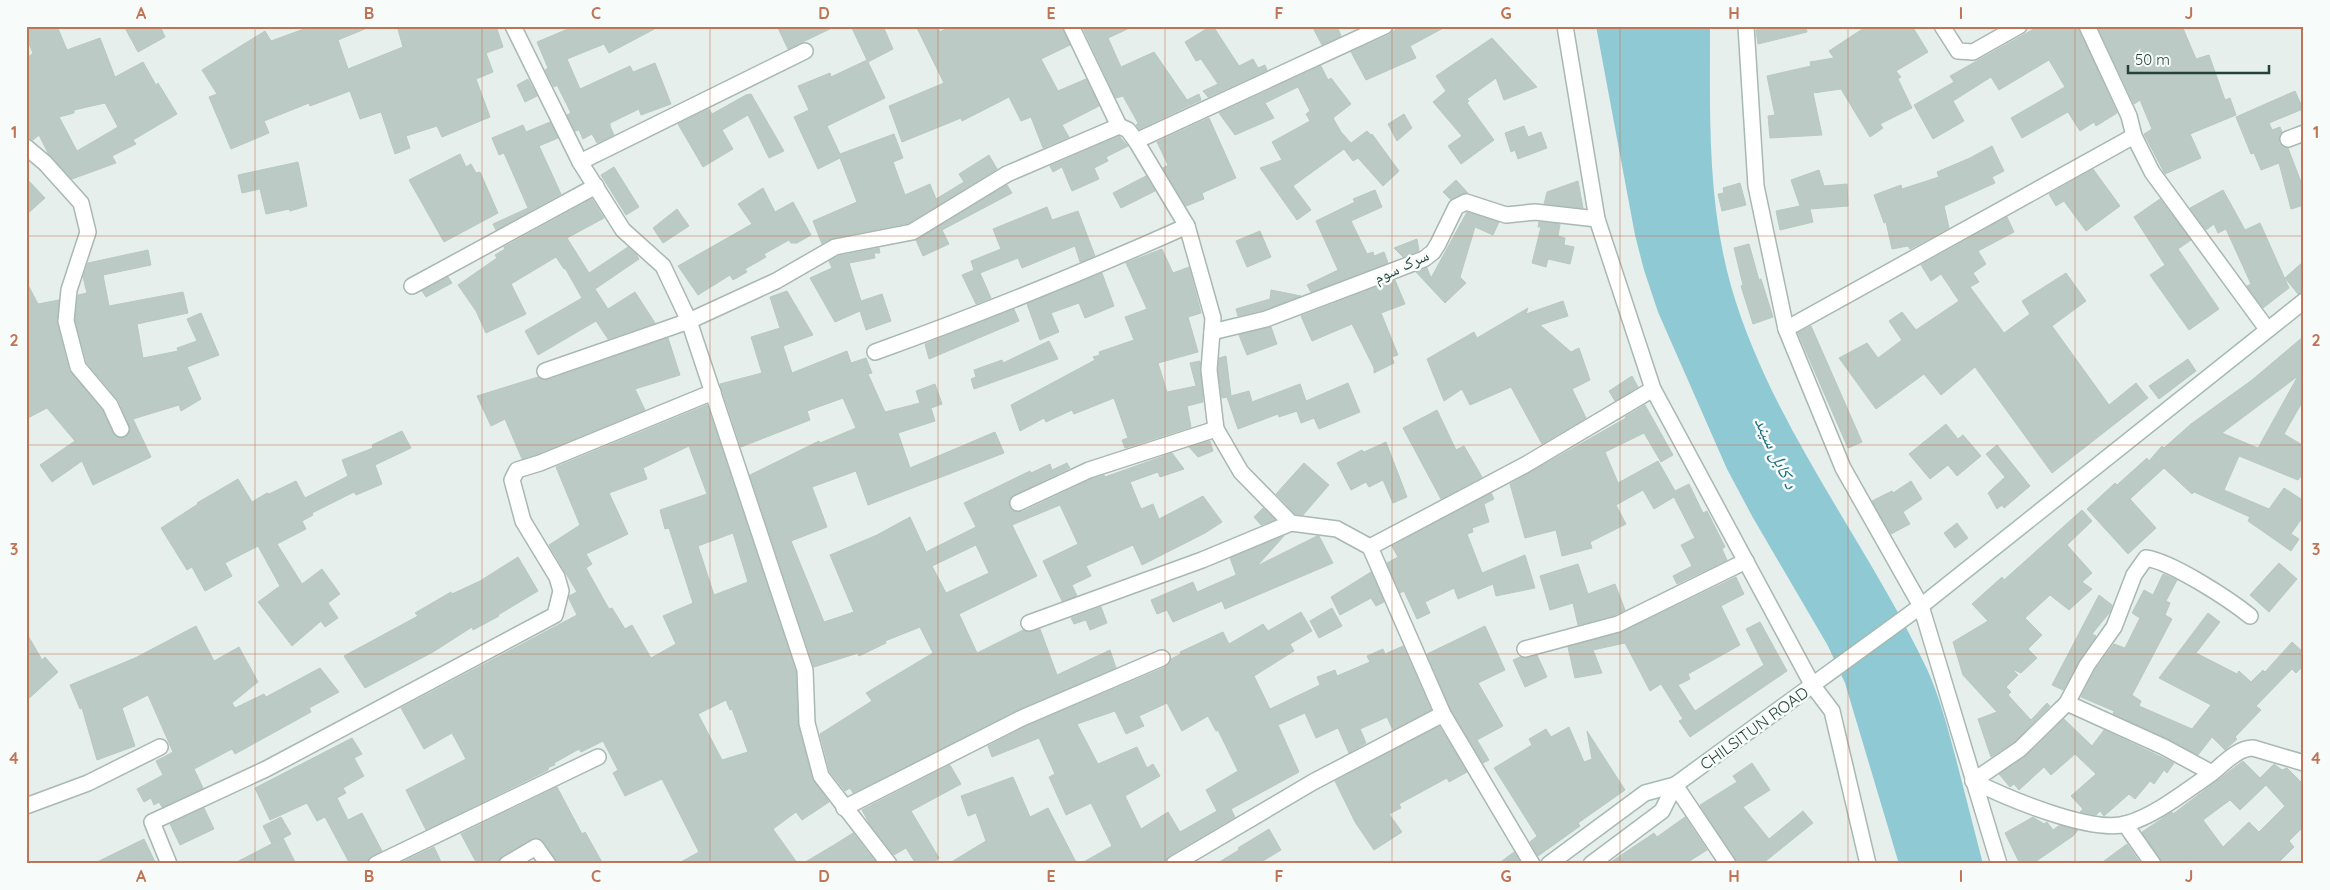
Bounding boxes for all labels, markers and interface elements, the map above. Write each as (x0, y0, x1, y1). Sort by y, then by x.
text: A (136, 3, 147, 23)
text: B (364, 3, 374, 23)
text: C (591, 3, 601, 23)
text: D (818, 3, 830, 23)
text: E (1046, 3, 1056, 23)
text: F (1275, 3, 1284, 23)
text: G (1500, 3, 1512, 23)
text: H (1728, 3, 1740, 23)
text: I (1959, 3, 1963, 23)
text: J (2185, 3, 2193, 23)
scale bar (2128, 42, 2269, 74)
text: 50 m (2135, 50, 2170, 69)
text: 1 (11, 122, 17, 142)
text: 1 (2313, 122, 2319, 142)
street label: سرک سوم (1370, 245, 1432, 288)
text: 2 (9, 330, 19, 350)
text: 2 (2311, 330, 2321, 350)
water label: د کابل سيند (1750, 413, 1803, 493)
text: 3 (10, 539, 18, 559)
text: 3 (2312, 539, 2320, 559)
street label: CHILSITUN ROAD (1696, 682, 1812, 774)
text: 4 (9, 748, 19, 768)
text: 4 (2311, 748, 2321, 768)
text: A (136, 866, 147, 886)
text: B (364, 866, 374, 886)
text: C (591, 866, 601, 886)
text: D (818, 866, 830, 886)
text: E (1046, 866, 1056, 886)
text: F (1275, 866, 1284, 886)
text: G (1500, 866, 1512, 886)
text: H (1728, 866, 1740, 886)
text: I (1959, 866, 1963, 886)
text: J (2185, 866, 2193, 886)

